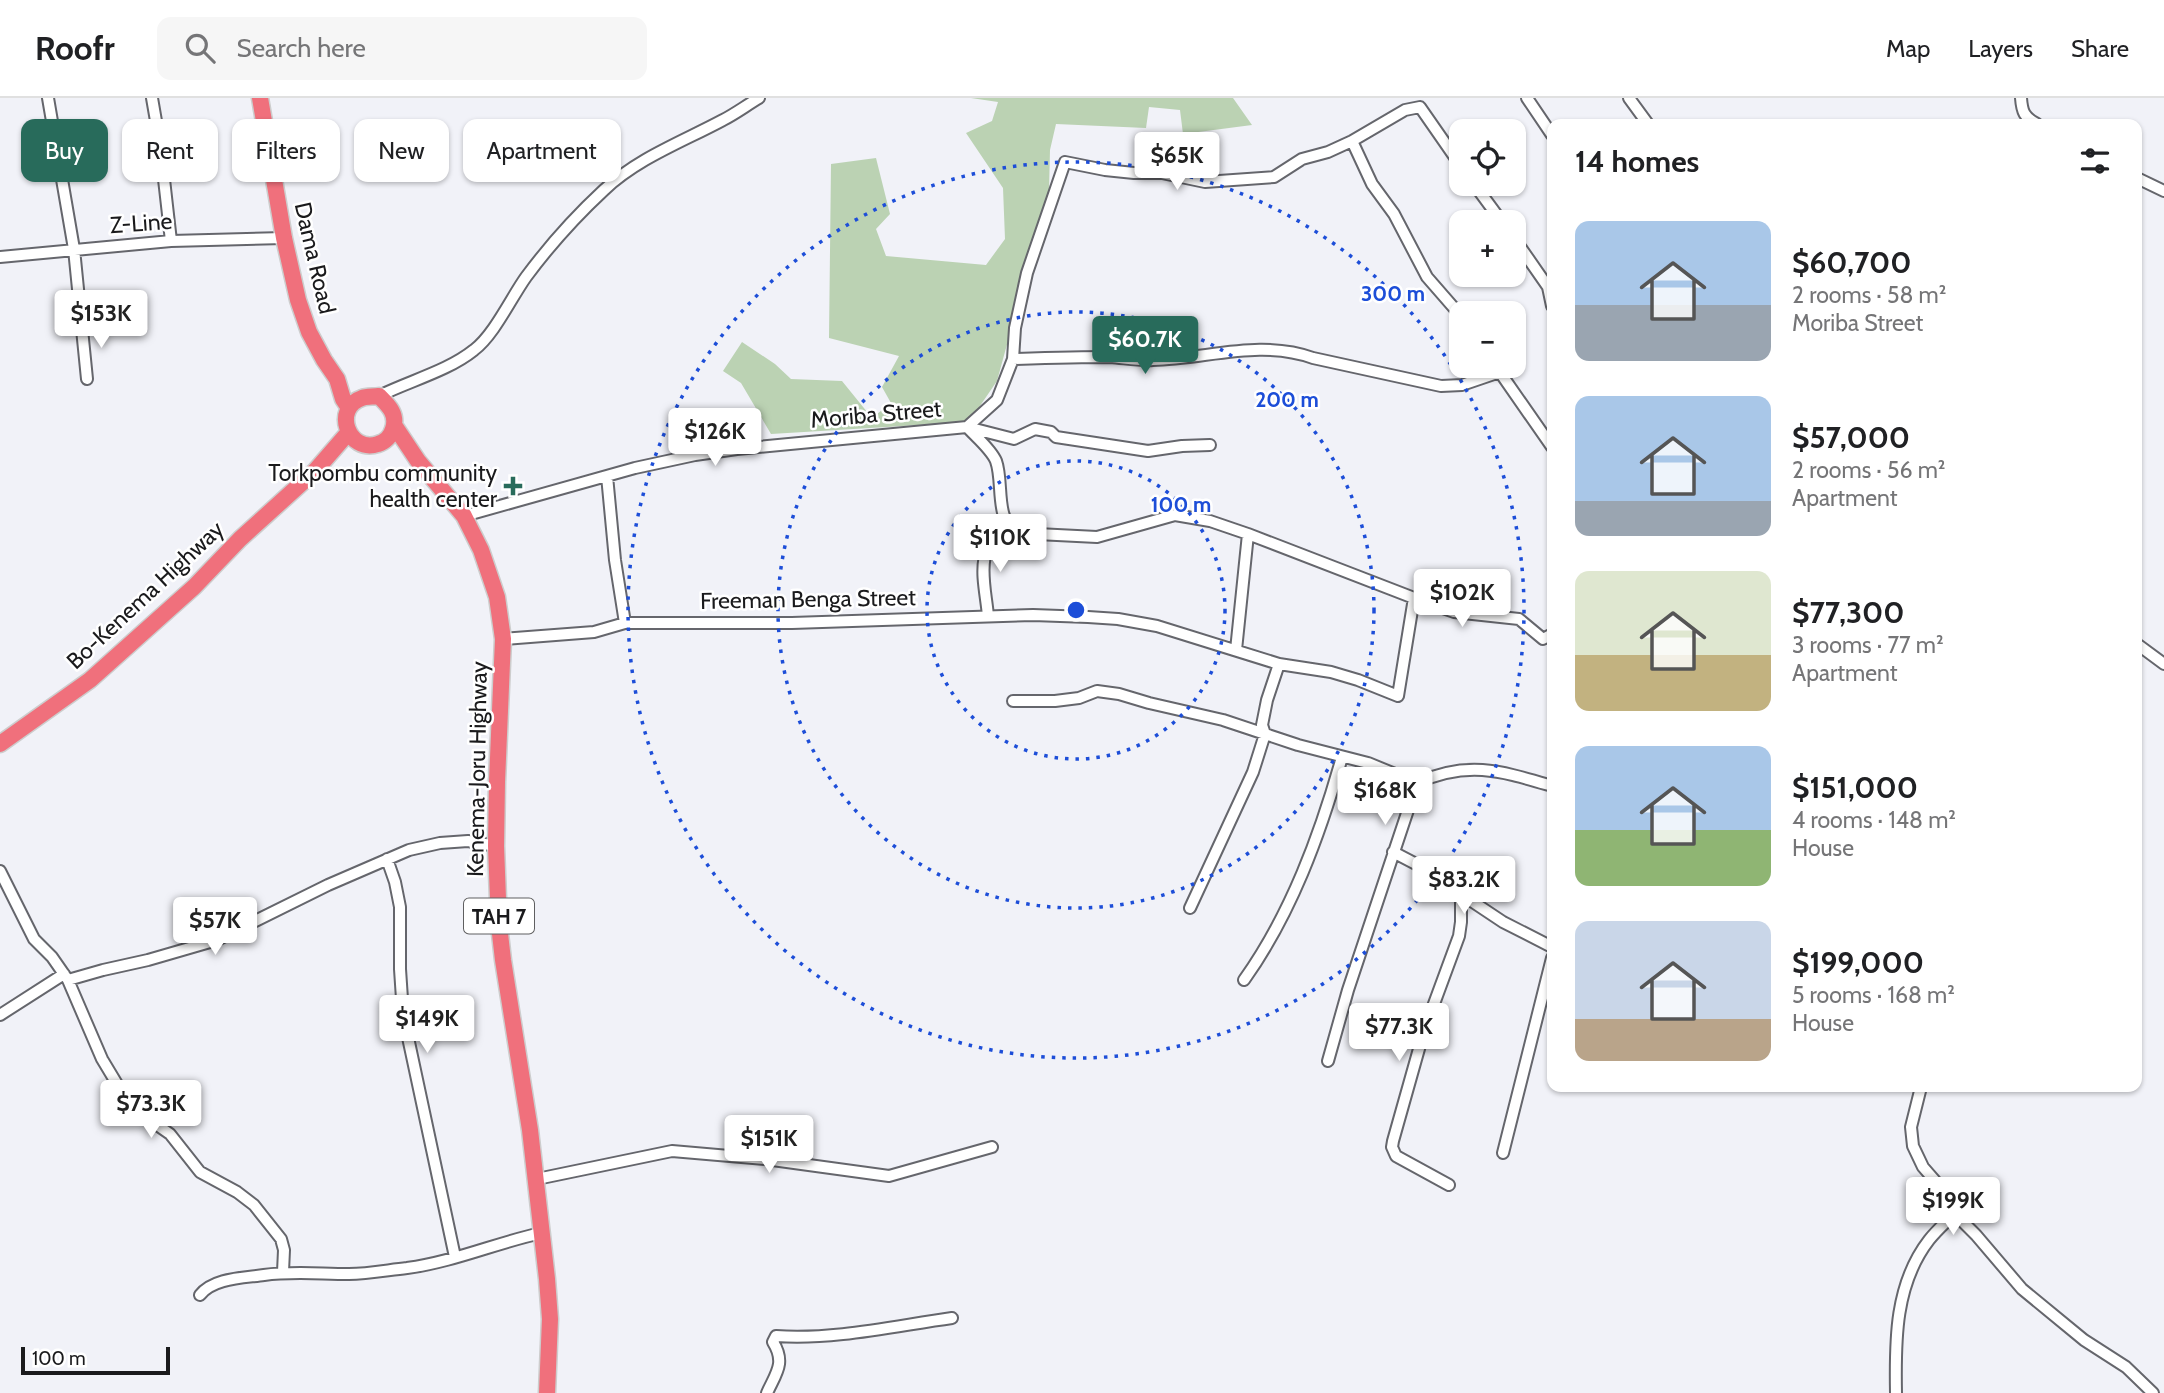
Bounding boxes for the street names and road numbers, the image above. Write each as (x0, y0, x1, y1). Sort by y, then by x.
street label: Dama Road (289, 199, 341, 317)
street label: Z-Line (109, 207, 173, 239)
street label: Moriba Street (809, 394, 943, 434)
street label: Bo-Kenema Highway (61, 515, 230, 675)
street label: Freeman Benga Street (700, 583, 916, 615)
street label: Kenema-Joru Highway (461, 661, 493, 877)
road number: TAH 7 (464, 898, 534, 934)

